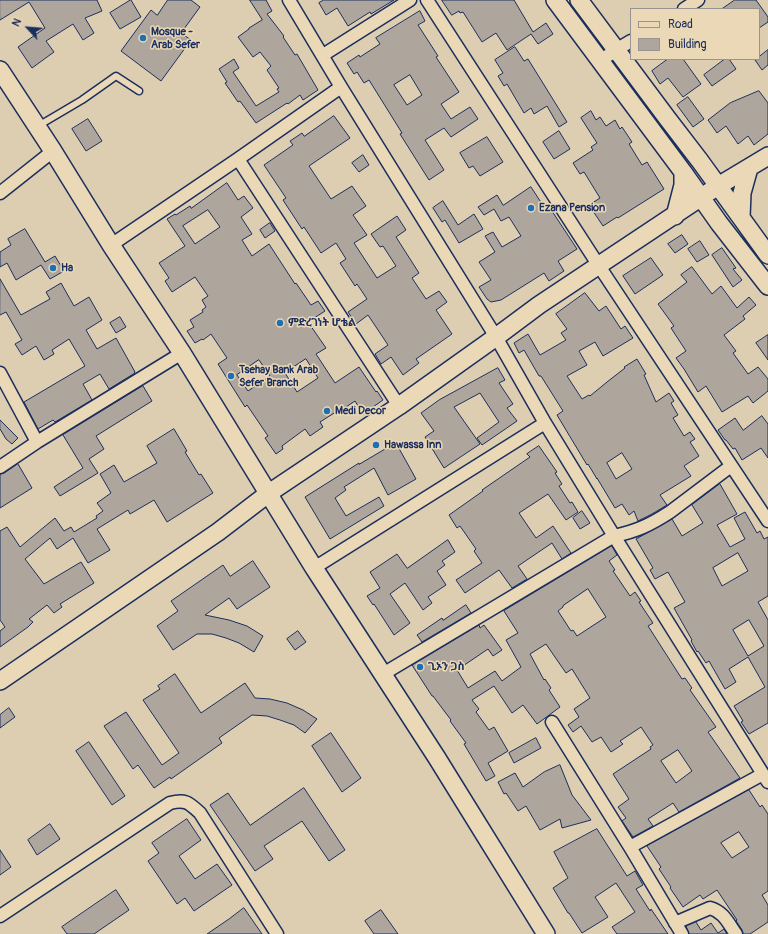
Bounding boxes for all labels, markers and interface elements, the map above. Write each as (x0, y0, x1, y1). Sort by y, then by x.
north arrow (8, 8, 48, 48)
legend (630, 8, 760, 60)
text: N (9, 16, 24, 29)
text: Road (668, 17, 693, 32)
place label: Mosque - Arab Sefer (151, 25, 200, 51)
marker: Mosque - Arab Sefer (138, 33, 148, 43)
text: Building (668, 37, 707, 52)
place label: Ezana Pension (539, 201, 605, 215)
marker: Ezana Pension (526, 203, 536, 213)
place label: Ha (61, 261, 73, 275)
marker: Ha (48, 263, 58, 273)
place label: ምድረገነት ሆቴል (288, 316, 356, 330)
marker: ምድረገነት ሆቴል (275, 318, 285, 328)
place label: Tsehay Bank Arab Sefer Branch (239, 363, 318, 389)
marker: Tsehay Bank Arab Sefer Branch (226, 371, 236, 381)
place label: Medi Decor (335, 404, 386, 418)
marker: Medi Decor (322, 406, 332, 416)
place label: Hawassa Inn (384, 438, 442, 452)
marker: Hawassa Inn (371, 440, 381, 450)
place label: ጊኦን ጋስ (428, 660, 465, 674)
marker: ጊኦን ጋስ (415, 662, 425, 672)

